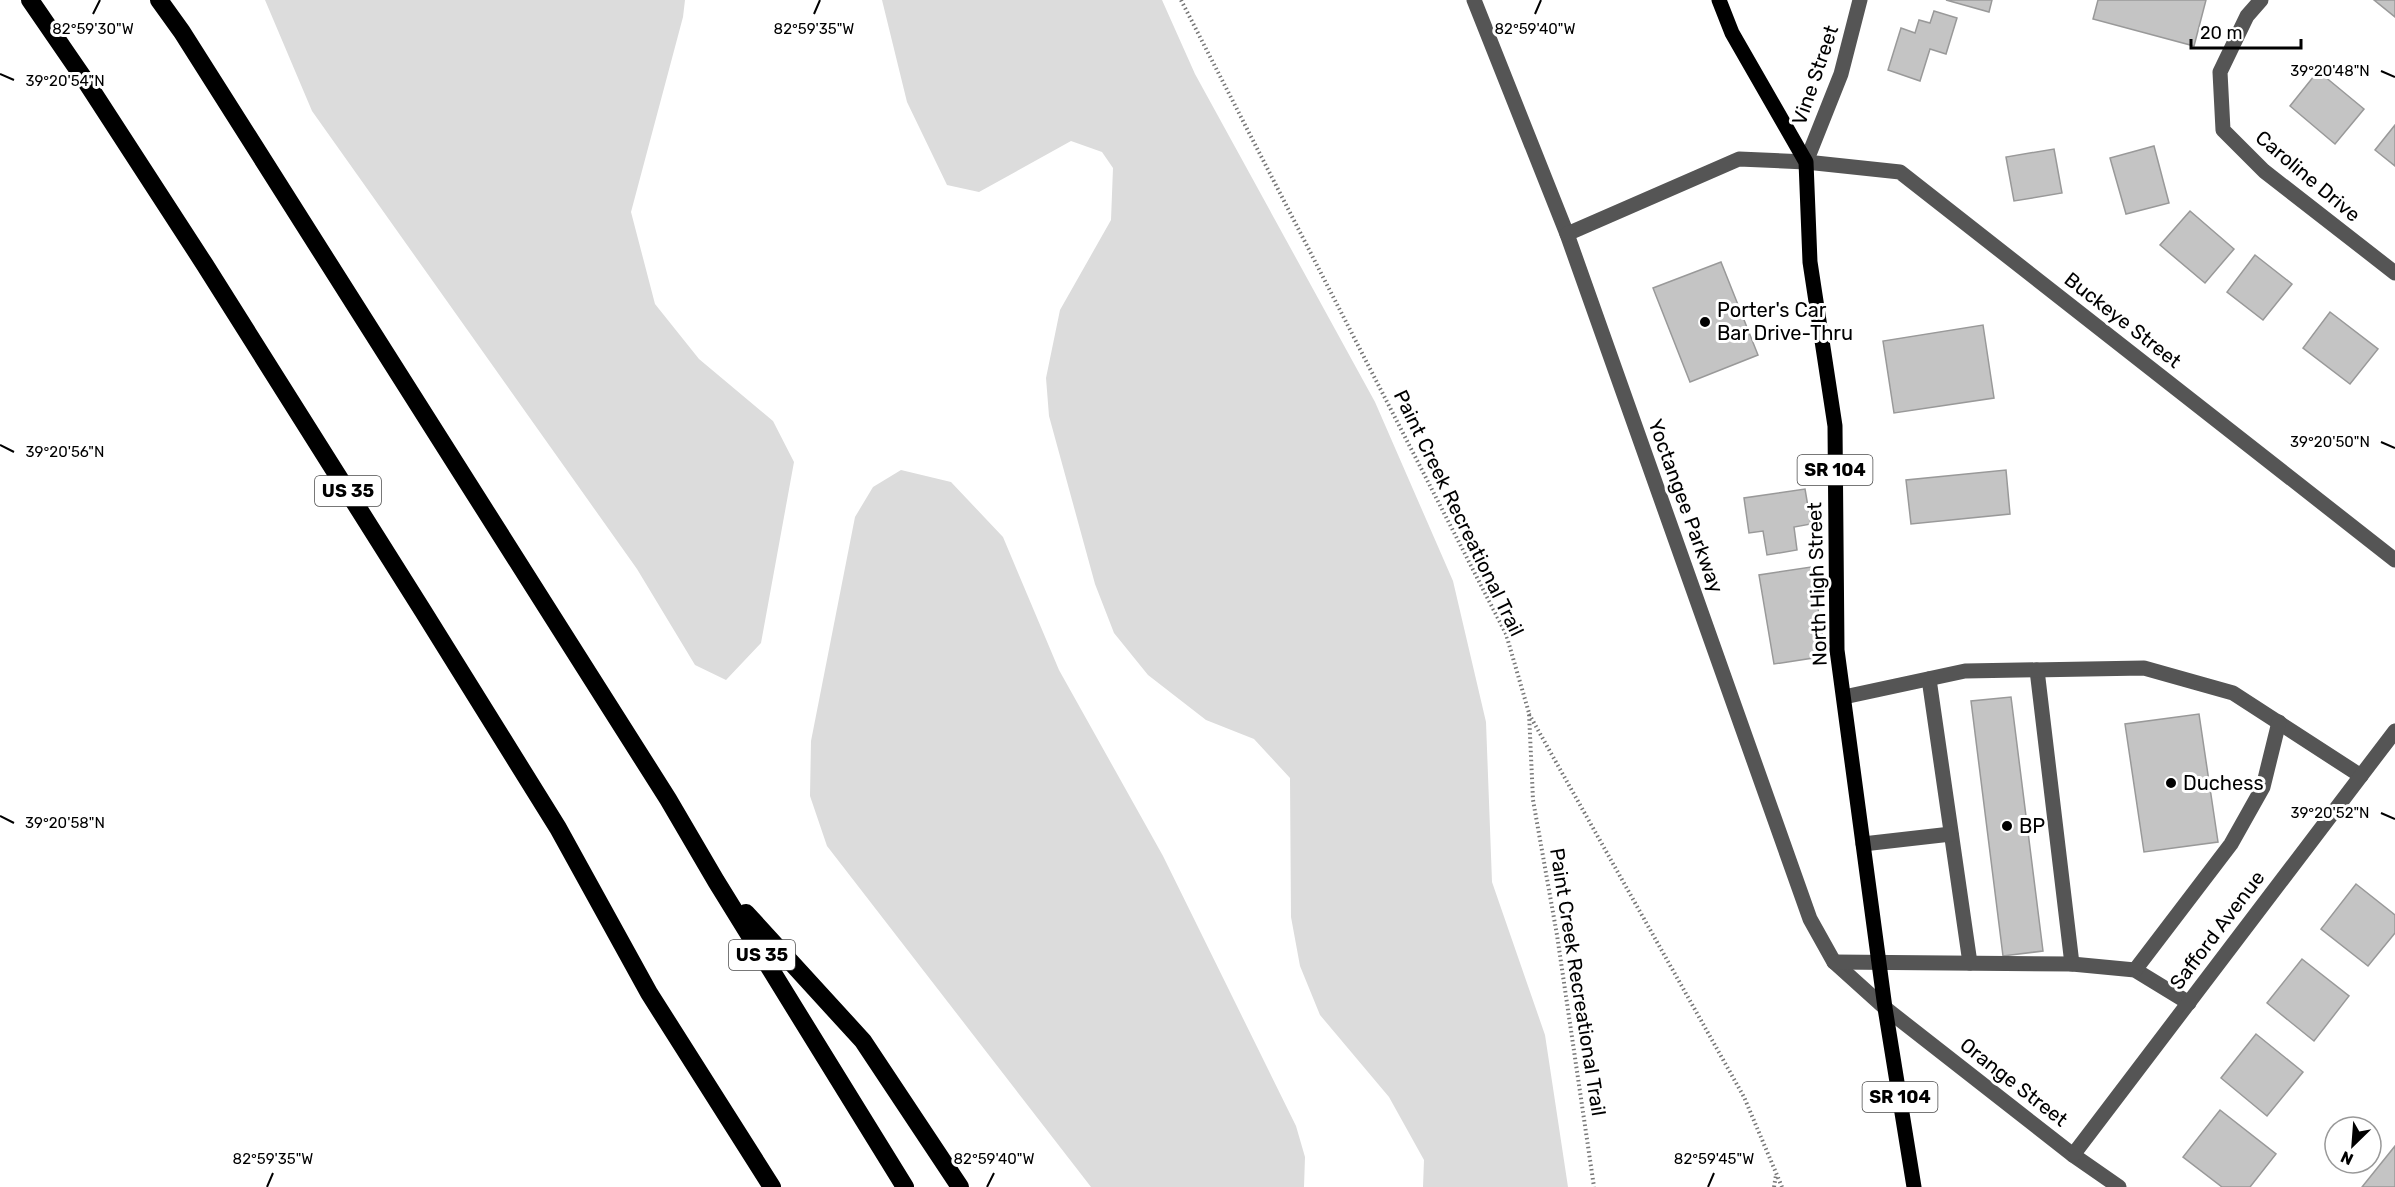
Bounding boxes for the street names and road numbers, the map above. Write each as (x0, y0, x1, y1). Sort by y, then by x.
street label: Vine Street (1787, 22, 1843, 128)
street label: Caroline Drive (2251, 125, 2365, 227)
street label: Buckeye Street (2060, 267, 2186, 373)
street label: Paint Creek Recreational Trail (1389, 386, 1529, 640)
street label: Yoctangee Parkway (1643, 416, 1729, 596)
road number: SR 104 (1798, 455, 1872, 485)
road number: US 35 (315, 476, 381, 506)
street label: North High Street (1802, 502, 1832, 666)
street label: Paint Creek Recreational Trail (1545, 846, 1611, 1118)
street label: Safford Avenue (2165, 866, 2269, 994)
road number: US 35 (729, 940, 795, 970)
street label: Orange Street (1955, 1033, 2073, 1132)
road number: SR 104 (1862, 1082, 1938, 1112)

